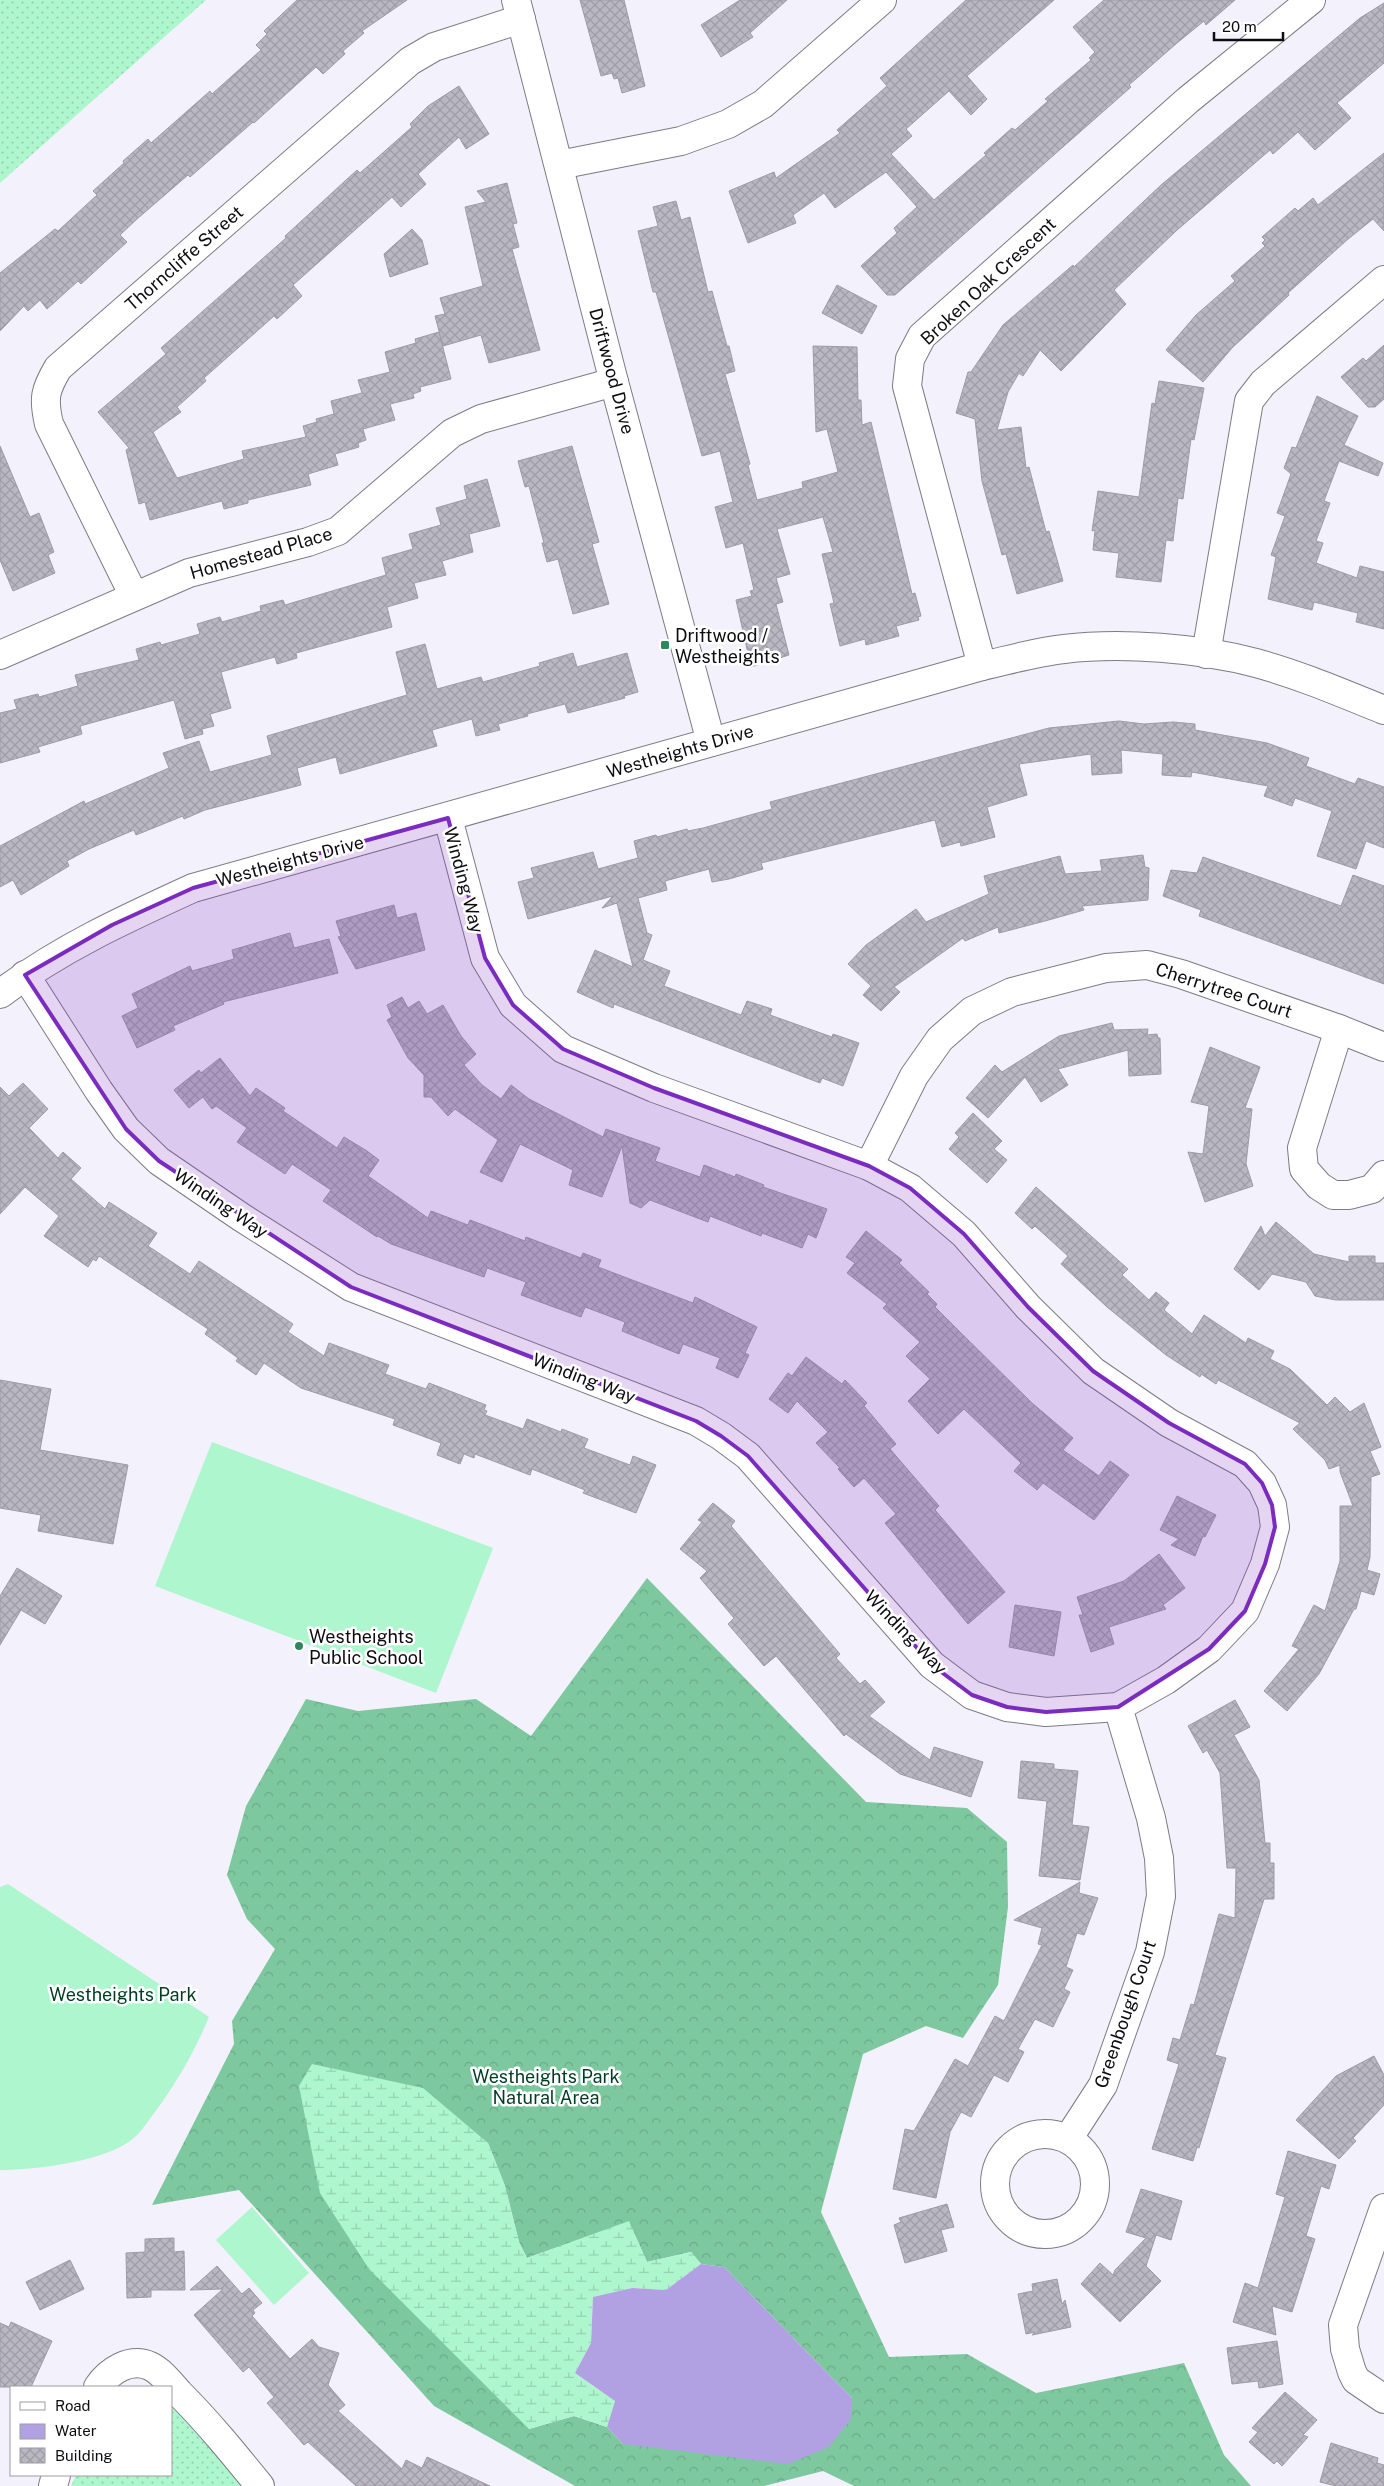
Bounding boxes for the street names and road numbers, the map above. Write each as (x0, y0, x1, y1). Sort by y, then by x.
street label: Thorncliffe Street (121, 201, 247, 315)
street label: Broken Oak Crescent (916, 213, 1060, 349)
street label: Driftwood Drive (585, 306, 639, 436)
street label: Homestead Place (187, 523, 335, 583)
street label: Westheights Drive (604, 720, 756, 782)
street label: Winding Way (440, 825, 488, 936)
street label: Westheights Drive (214, 831, 366, 891)
street label: Cherrytree Court (1153, 958, 1295, 1022)
street label: Winding Way (170, 1164, 272, 1242)
street label: Winding Way (529, 1349, 639, 1407)
street label: Winding Way (861, 1586, 952, 1679)
street label: Greenbough Court (1090, 1937, 1160, 2091)

